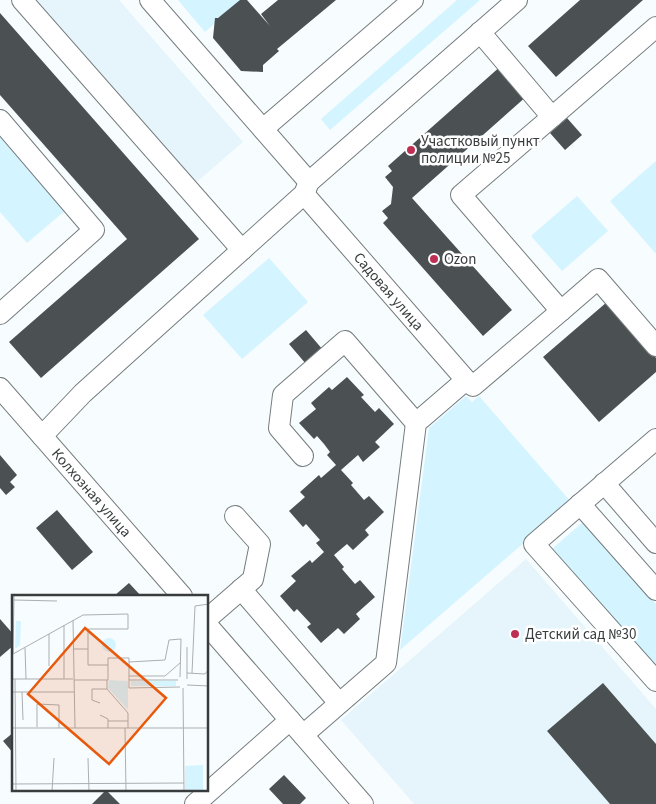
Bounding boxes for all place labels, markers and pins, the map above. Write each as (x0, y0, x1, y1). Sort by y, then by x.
place label: Участковый пункт полиции №25 (421, 131, 540, 169)
marker: Участковый пункт полиции №25 (405, 144, 417, 156)
place label: Ozon (444, 249, 476, 270)
marker: Ozon (428, 253, 440, 265)
place label: Детский сад №30 (525, 624, 636, 645)
marker: Детский сад №30 (509, 628, 521, 640)

